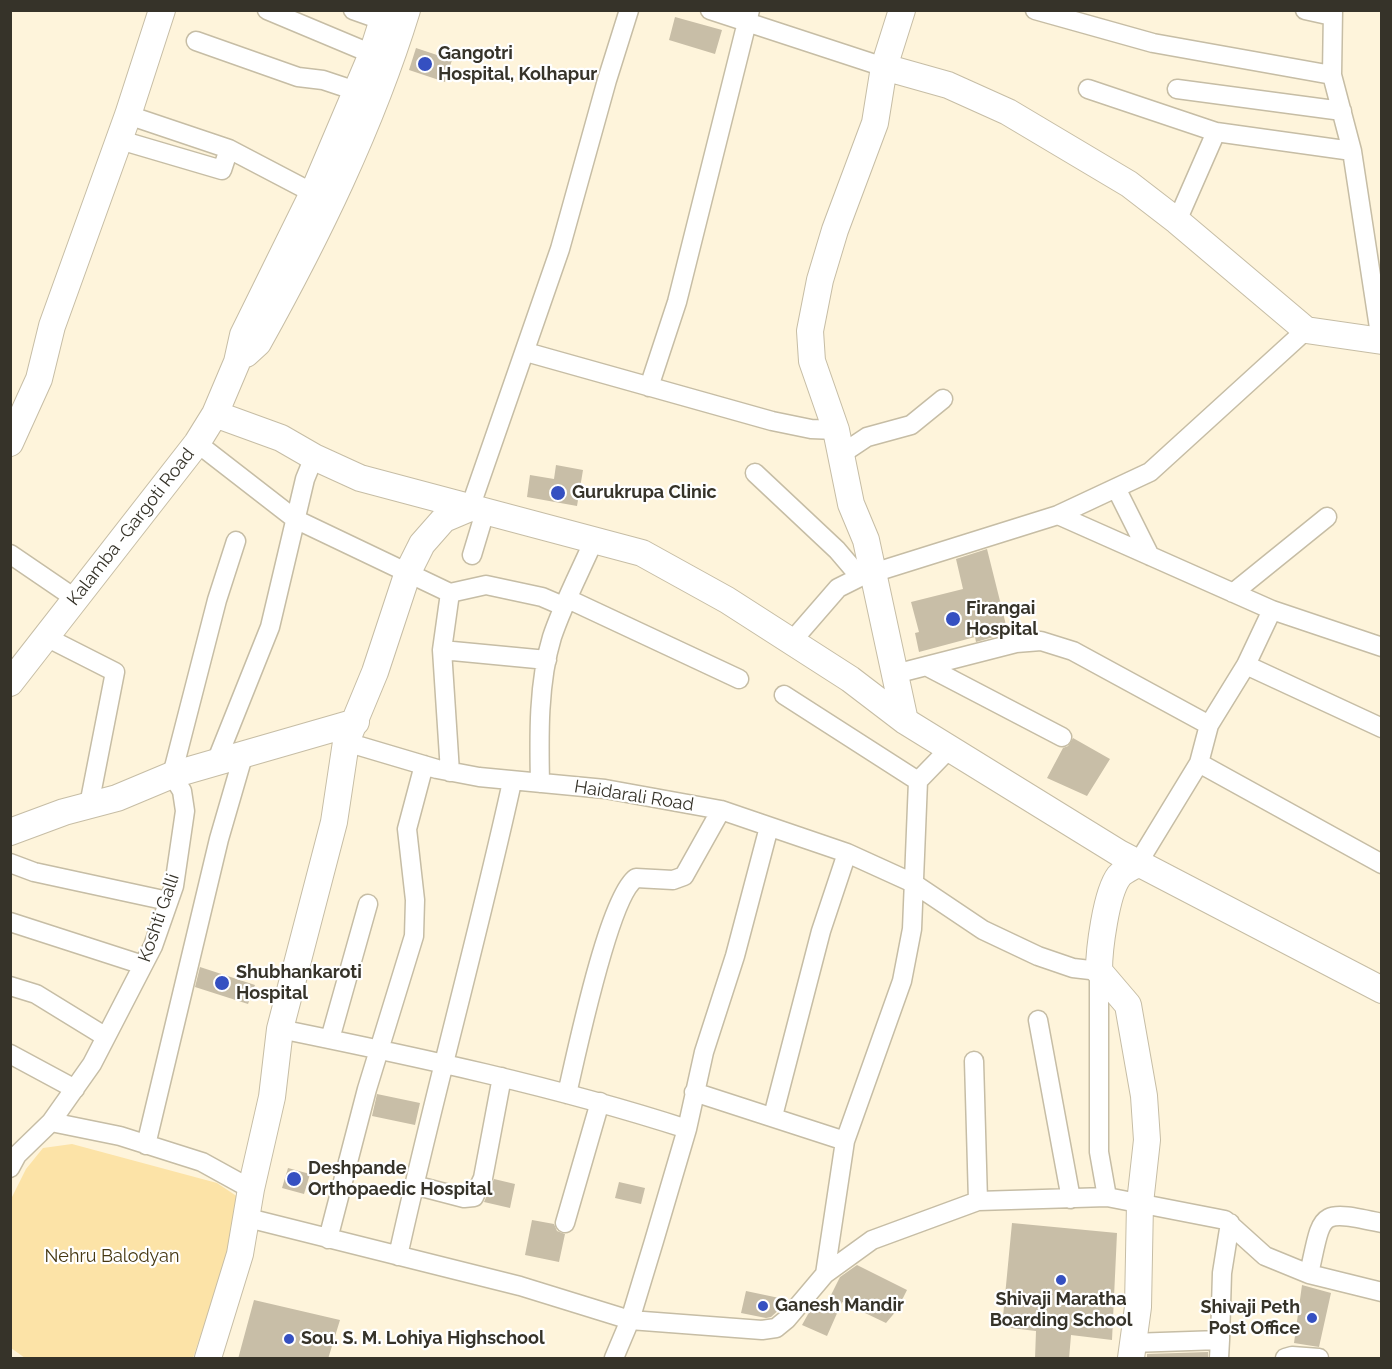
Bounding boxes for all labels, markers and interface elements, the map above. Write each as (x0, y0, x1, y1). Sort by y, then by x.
place label: Gangotri Hospital, Kolhapur (438, 43, 597, 86)
marker: Gangotri Hospital, Kolhapur (416, 55, 434, 73)
street label: Kalamba -Gargoti Road (63, 444, 199, 610)
place label: Gurukrupa Clinic (572, 482, 717, 504)
marker: Gurukrupa Clinic (549, 484, 567, 502)
place label: Firangai Hospital (966, 598, 1038, 640)
marker: Firangai Hospital (944, 610, 962, 628)
street label: Haidarali Road (573, 776, 695, 816)
street label: Koshti Galli (134, 871, 184, 965)
place label: Shubhankaroti Hospital (236, 962, 362, 1004)
marker: Shubhankaroti Hospital (213, 974, 231, 992)
place label: Deshpande Orthopaedic Hospital (308, 1158, 492, 1200)
marker: Deshpande Orthopaedic Hospital (285, 1170, 303, 1188)
park label: Nehru Balodyan (45, 1246, 179, 1268)
marker: Shivaji Maratha Boarding School (1054, 1273, 1068, 1287)
place label: Shivaji Maratha Boarding School (990, 1289, 1132, 1332)
place label: Ganesh Mandir (775, 1295, 904, 1317)
place label: Shivaji Peth Post Office (1200, 1297, 1300, 1340)
marker: Ganesh Mandir (756, 1299, 770, 1313)
marker: Shivaji Peth Post Office (1305, 1311, 1319, 1325)
place label: Sou. S. M. Lohiya Highschool (301, 1328, 545, 1350)
marker: Sou. S. M. Lohiya Highschool (282, 1332, 296, 1346)

